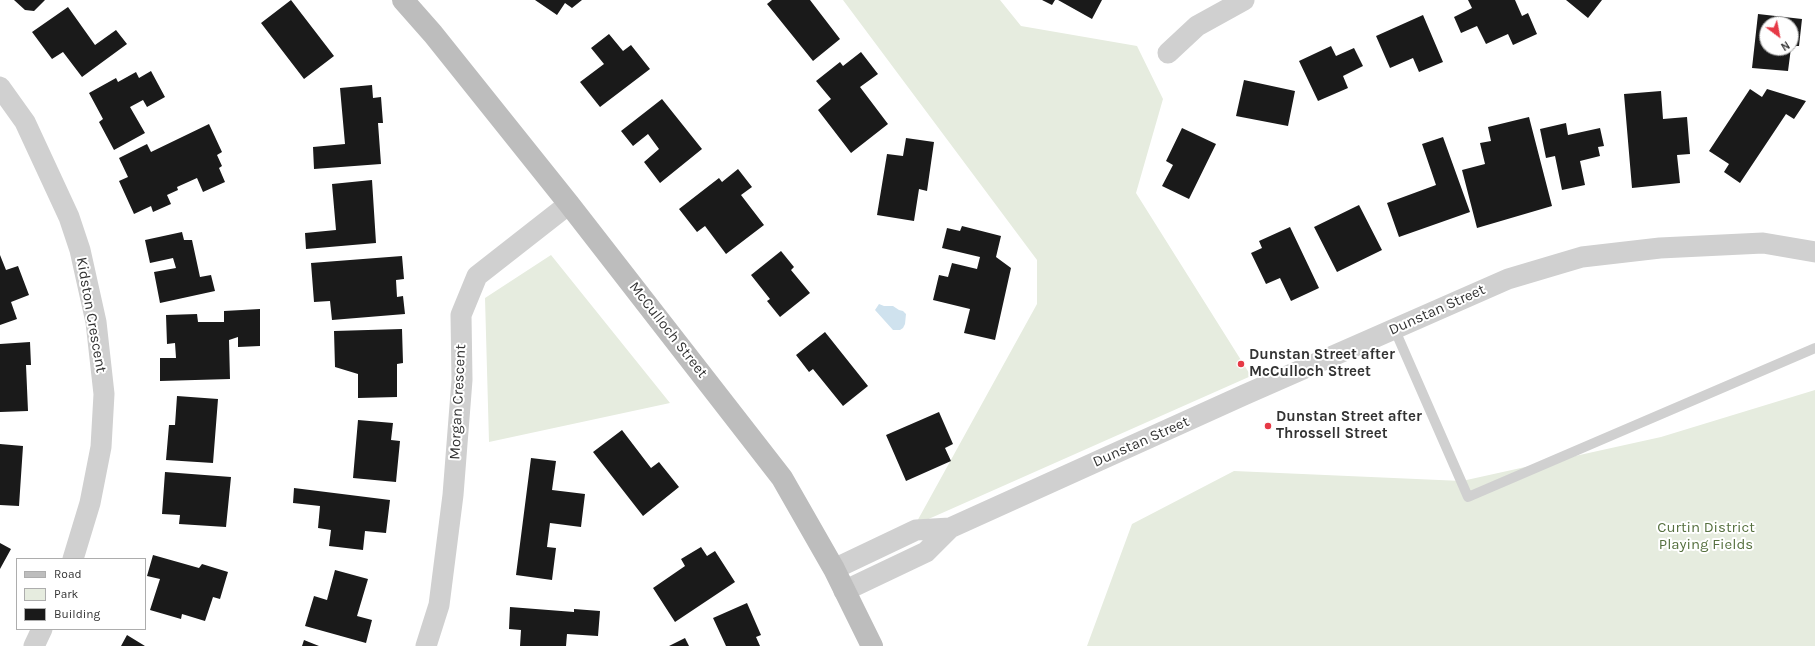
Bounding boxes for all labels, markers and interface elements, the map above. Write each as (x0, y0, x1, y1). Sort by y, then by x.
north arrow (1759, 16, 1799, 56)
text: N (1778, 38, 1792, 53)
street label: Kidston Crescent (72, 256, 110, 374)
street label: McCulloch Street (625, 278, 711, 382)
street label: Dunstan Street (1386, 281, 1488, 339)
street label: Morgan Crescent (446, 344, 470, 460)
place label: Dunstan Street after McCulloch Street (1249, 346, 1395, 381)
marker: Dunstan Street after McCulloch Street (1236, 359, 1246, 369)
place label: Dunstan Street after Throssell Street (1276, 408, 1422, 443)
street label: Dunstan Street (1090, 413, 1192, 471)
marker: Dunstan Street after Throssell Street (1263, 421, 1273, 431)
park label: Curtin District Playing Fields (1657, 519, 1755, 554)
legend (16, 558, 146, 630)
text: Road (54, 567, 82, 581)
text: Park (54, 587, 78, 601)
text: Building (54, 607, 100, 621)

